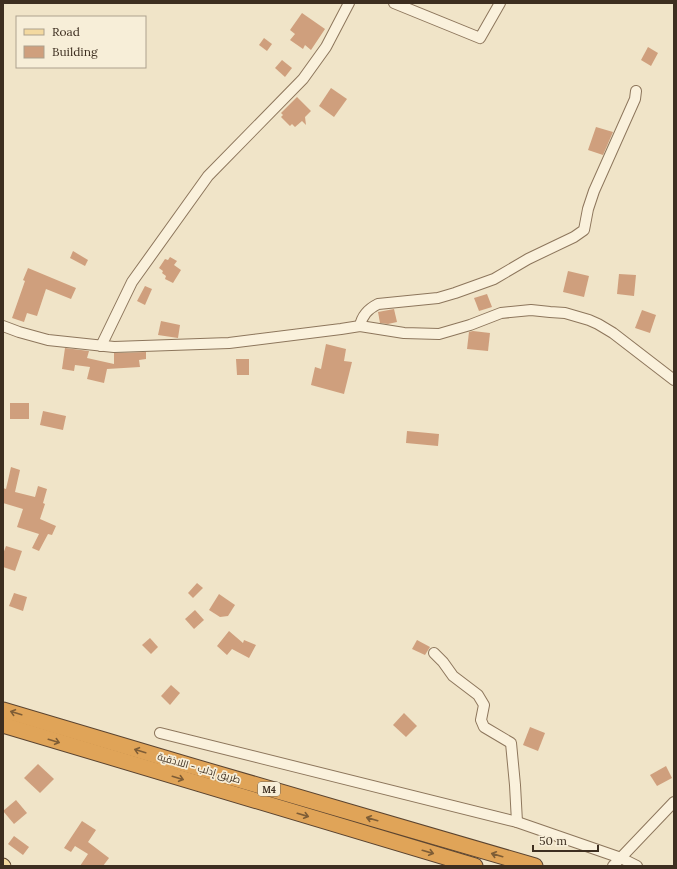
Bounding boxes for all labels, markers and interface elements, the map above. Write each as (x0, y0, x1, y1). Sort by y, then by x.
legend (16, 16, 146, 68)
text: Road (52, 24, 80, 39)
text: Building (52, 44, 98, 59)
one-way arrow (9, 709, 22, 716)
one-way arrow (47, 738, 60, 745)
one-way arrow (134, 747, 147, 754)
street label: طريق إدلب - اللاذقية (156, 750, 242, 786)
one-way arrow (172, 775, 185, 782)
road number: M4 (258, 782, 280, 796)
one-way arrow (296, 812, 309, 819)
one-way arrow (366, 815, 379, 822)
scale bar (533, 827, 598, 853)
text: 50 m (539, 833, 567, 848)
one-way arrow (421, 849, 434, 856)
one-way arrow (491, 851, 504, 859)

